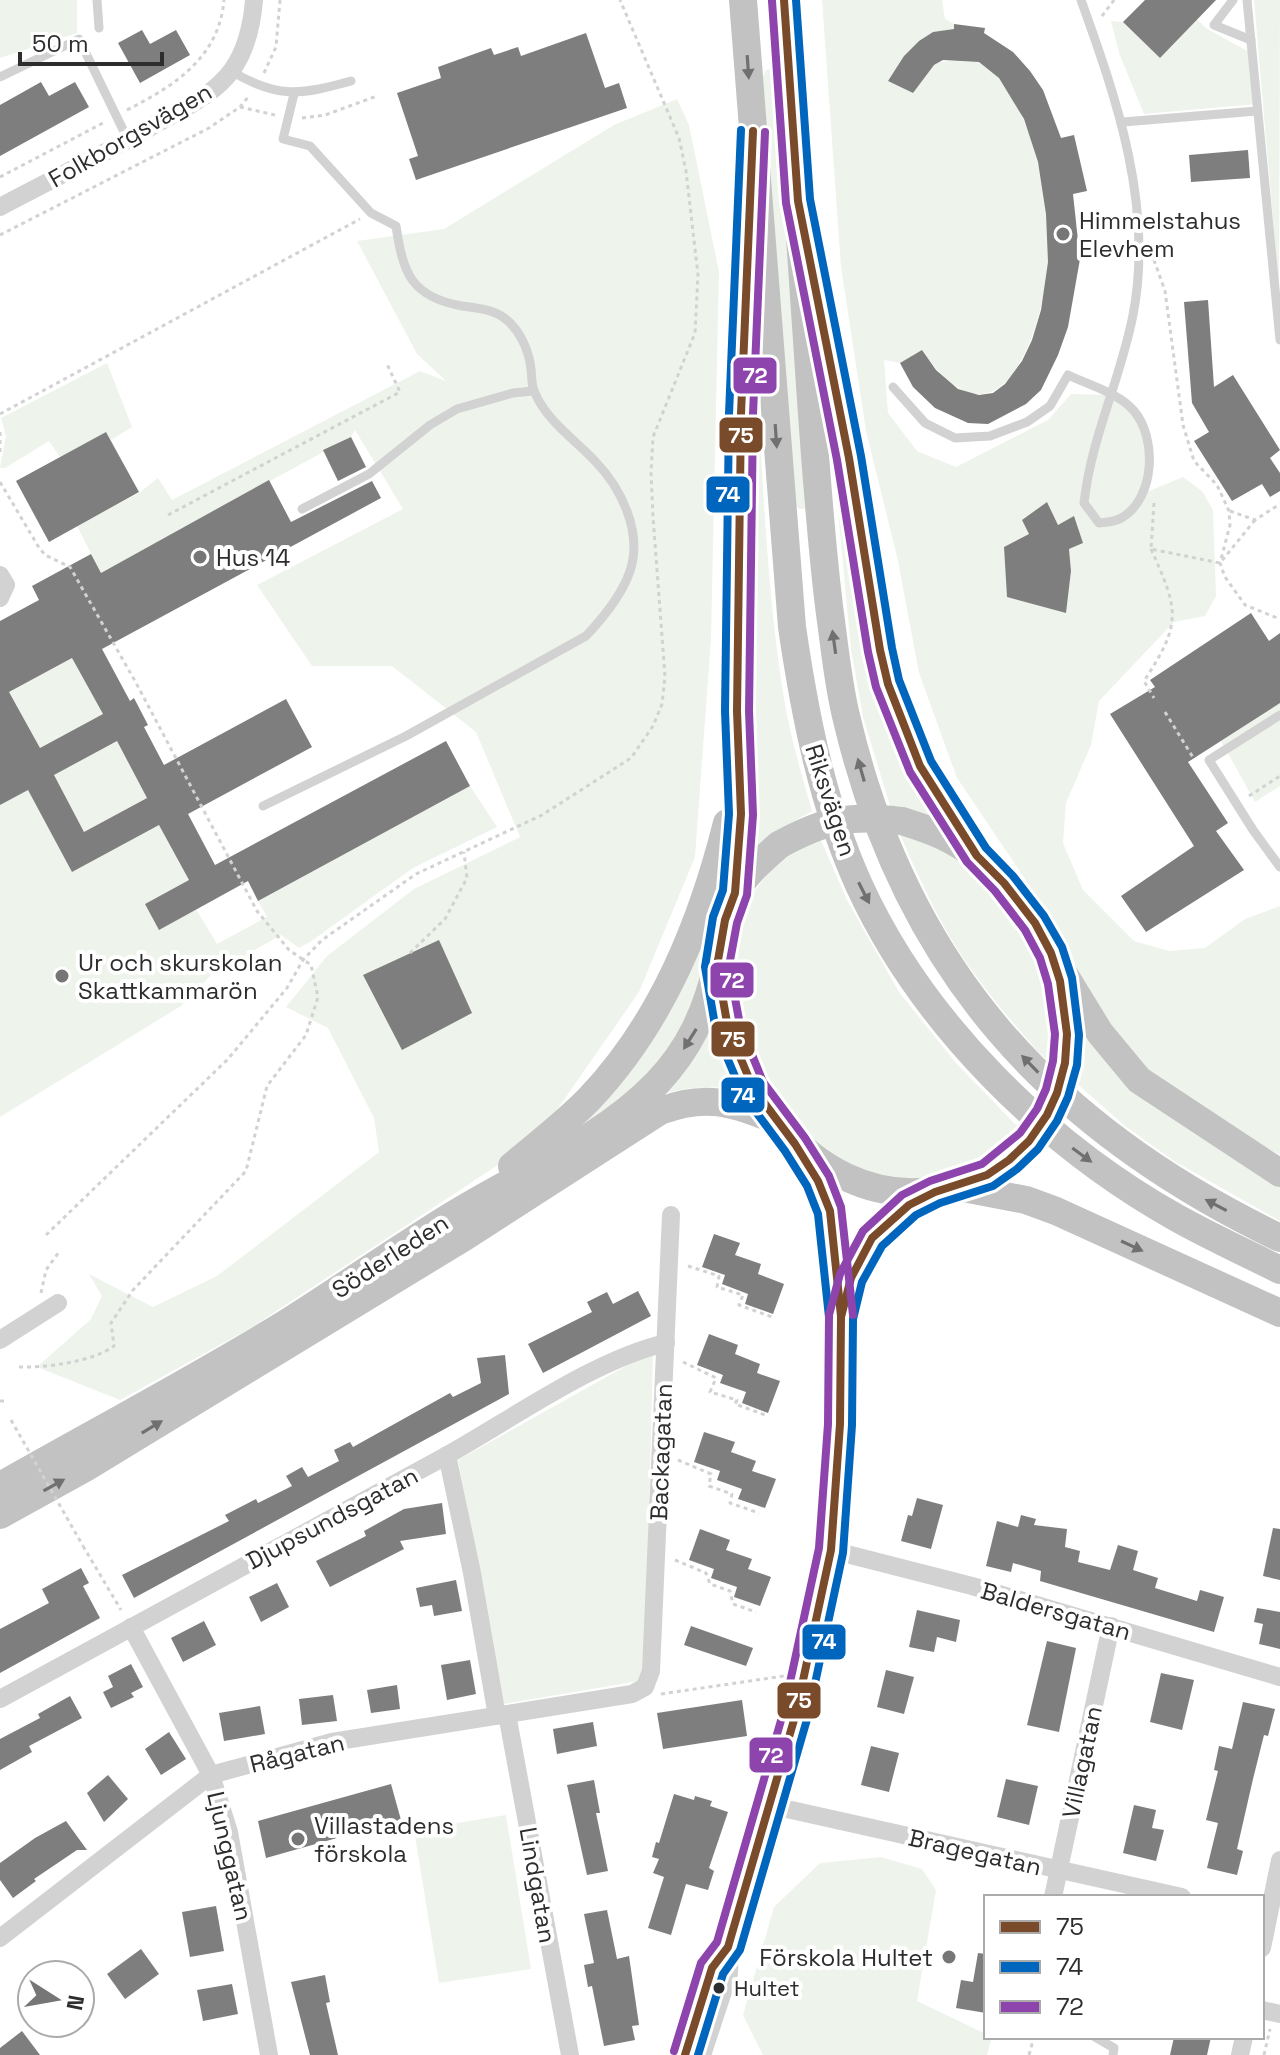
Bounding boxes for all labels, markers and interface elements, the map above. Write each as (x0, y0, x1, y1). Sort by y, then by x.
scale bar (20, 16, 162, 66)
text: 50 m (32, 28, 89, 59)
one-way arrow (742, 55, 755, 80)
street label: Folkborgsvägen (43, 76, 217, 194)
place label: Himmelstahus Elevhem (1079, 205, 1241, 264)
marker: Himmelstahus Elevhem (1054, 225, 1072, 243)
line badge: 72 (732, 356, 778, 395)
text: 72 (742, 361, 768, 389)
line badge: 75 (718, 416, 764, 454)
text: 75 (728, 421, 754, 449)
one-way arrow (770, 423, 783, 448)
line badge: 74 (705, 475, 751, 514)
text: 74 (715, 480, 741, 508)
place label: Hus 14 (216, 542, 290, 573)
marker: Hus 14 (191, 548, 209, 566)
one-way arrow (827, 629, 840, 654)
street label: Riksvägen (798, 740, 864, 860)
one-way arrow (854, 757, 867, 781)
one-way arrow (857, 882, 871, 905)
place label: Ur och skurskolan Skattkammarön (78, 947, 282, 1006)
line badge: 72 (709, 961, 755, 999)
text: 72 (719, 966, 745, 994)
marker: Ur och skurskolan Skattkammarön (53, 967, 71, 985)
line badge: 75 (710, 1020, 756, 1058)
text: 75 (720, 1025, 746, 1053)
one-way arrow (684, 1028, 698, 1050)
one-way arrow (1021, 1055, 1039, 1074)
line badge: 74 (720, 1076, 766, 1114)
text: 74 (730, 1081, 756, 1109)
one-way arrow (1071, 1147, 1093, 1163)
one-way arrow (1205, 1198, 1227, 1212)
street label: Söderleden (326, 1207, 454, 1305)
one-way arrow (1120, 1239, 1144, 1253)
street label: Backagatan (643, 1383, 679, 1521)
one-way arrow (141, 1421, 163, 1435)
street label: Djupsundsgatan (241, 1460, 423, 1576)
one-way arrow (43, 1478, 65, 1492)
street label: Baldersgatan (977, 1575, 1135, 1647)
line badge: 74 (801, 1623, 847, 1661)
text: 74 (811, 1627, 837, 1655)
line badge: 75 (776, 1681, 822, 1720)
text: 75 (786, 1686, 812, 1714)
street label: Villagatan (1055, 1703, 1109, 1821)
street label: Rågatan (246, 1726, 348, 1780)
line badge: 72 (748, 1736, 794, 1774)
text: 72 (758, 1741, 784, 1769)
street label: Ljunggatan (200, 1788, 260, 1924)
place label: Villastadens förskola (314, 1810, 454, 1869)
street label: Bragegatan (905, 1822, 1045, 1882)
street label: Lindgatan (513, 1825, 563, 1945)
marker: Villastadens förskola (289, 1830, 307, 1848)
legend (984, 1895, 1264, 2039)
text: 75 (1056, 1911, 1084, 1942)
place label: Förskola Hultet (759, 1942, 933, 1973)
marker: Förskola Hultet (940, 1948, 958, 1966)
text: 74 (1056, 1951, 1083, 1982)
north arrow (16, 1959, 96, 2039)
place label: Hultet (734, 1974, 800, 2002)
marker: Hultet (711, 1980, 727, 1996)
text: 72 (1056, 1991, 1084, 2022)
text: N (60, 1993, 91, 2013)

